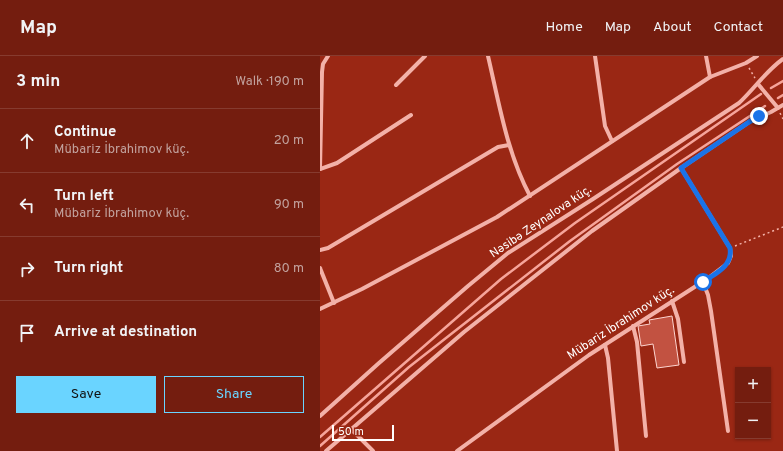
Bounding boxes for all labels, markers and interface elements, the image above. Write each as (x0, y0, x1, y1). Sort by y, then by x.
text: Map (20, 16, 57, 40)
text: Home (546, 19, 583, 36)
text: Map (605, 19, 631, 36)
text: About (653, 19, 692, 36)
text: Contact (714, 19, 763, 36)
text: 3 min (16, 71, 60, 93)
text: Walk · 190 m (235, 74, 304, 90)
route end (750, 107, 768, 125)
text: Continue (54, 123, 116, 142)
icon: ahead (16, 130, 38, 152)
text: 20 m (274, 133, 304, 149)
text: Mübariz İbrahimov küç. (54, 142, 189, 158)
street label: Nəsibə Zeynalova küç. (487, 182, 595, 262)
text: Turn left (54, 187, 114, 206)
icon: left (16, 194, 38, 216)
text: 90 m (274, 197, 304, 213)
text: Mübariz İbrahimov küç. (54, 206, 189, 222)
icon: right (16, 258, 38, 280)
text: Turn right (54, 259, 123, 278)
text: 80 m (274, 261, 304, 277)
route start (694, 273, 712, 291)
street label: Mübariz İbrahimov küç. (564, 282, 678, 364)
icon: arrive (16, 322, 38, 344)
text: Arrive at destination (54, 323, 197, 342)
map controls (735, 367, 771, 439)
button: + (735, 367, 771, 403)
button: Save (16, 376, 156, 413)
button: Share (164, 376, 304, 413)
button: − (735, 403, 771, 439)
scale bar (332, 423, 394, 442)
text: 50 m (338, 425, 364, 439)

